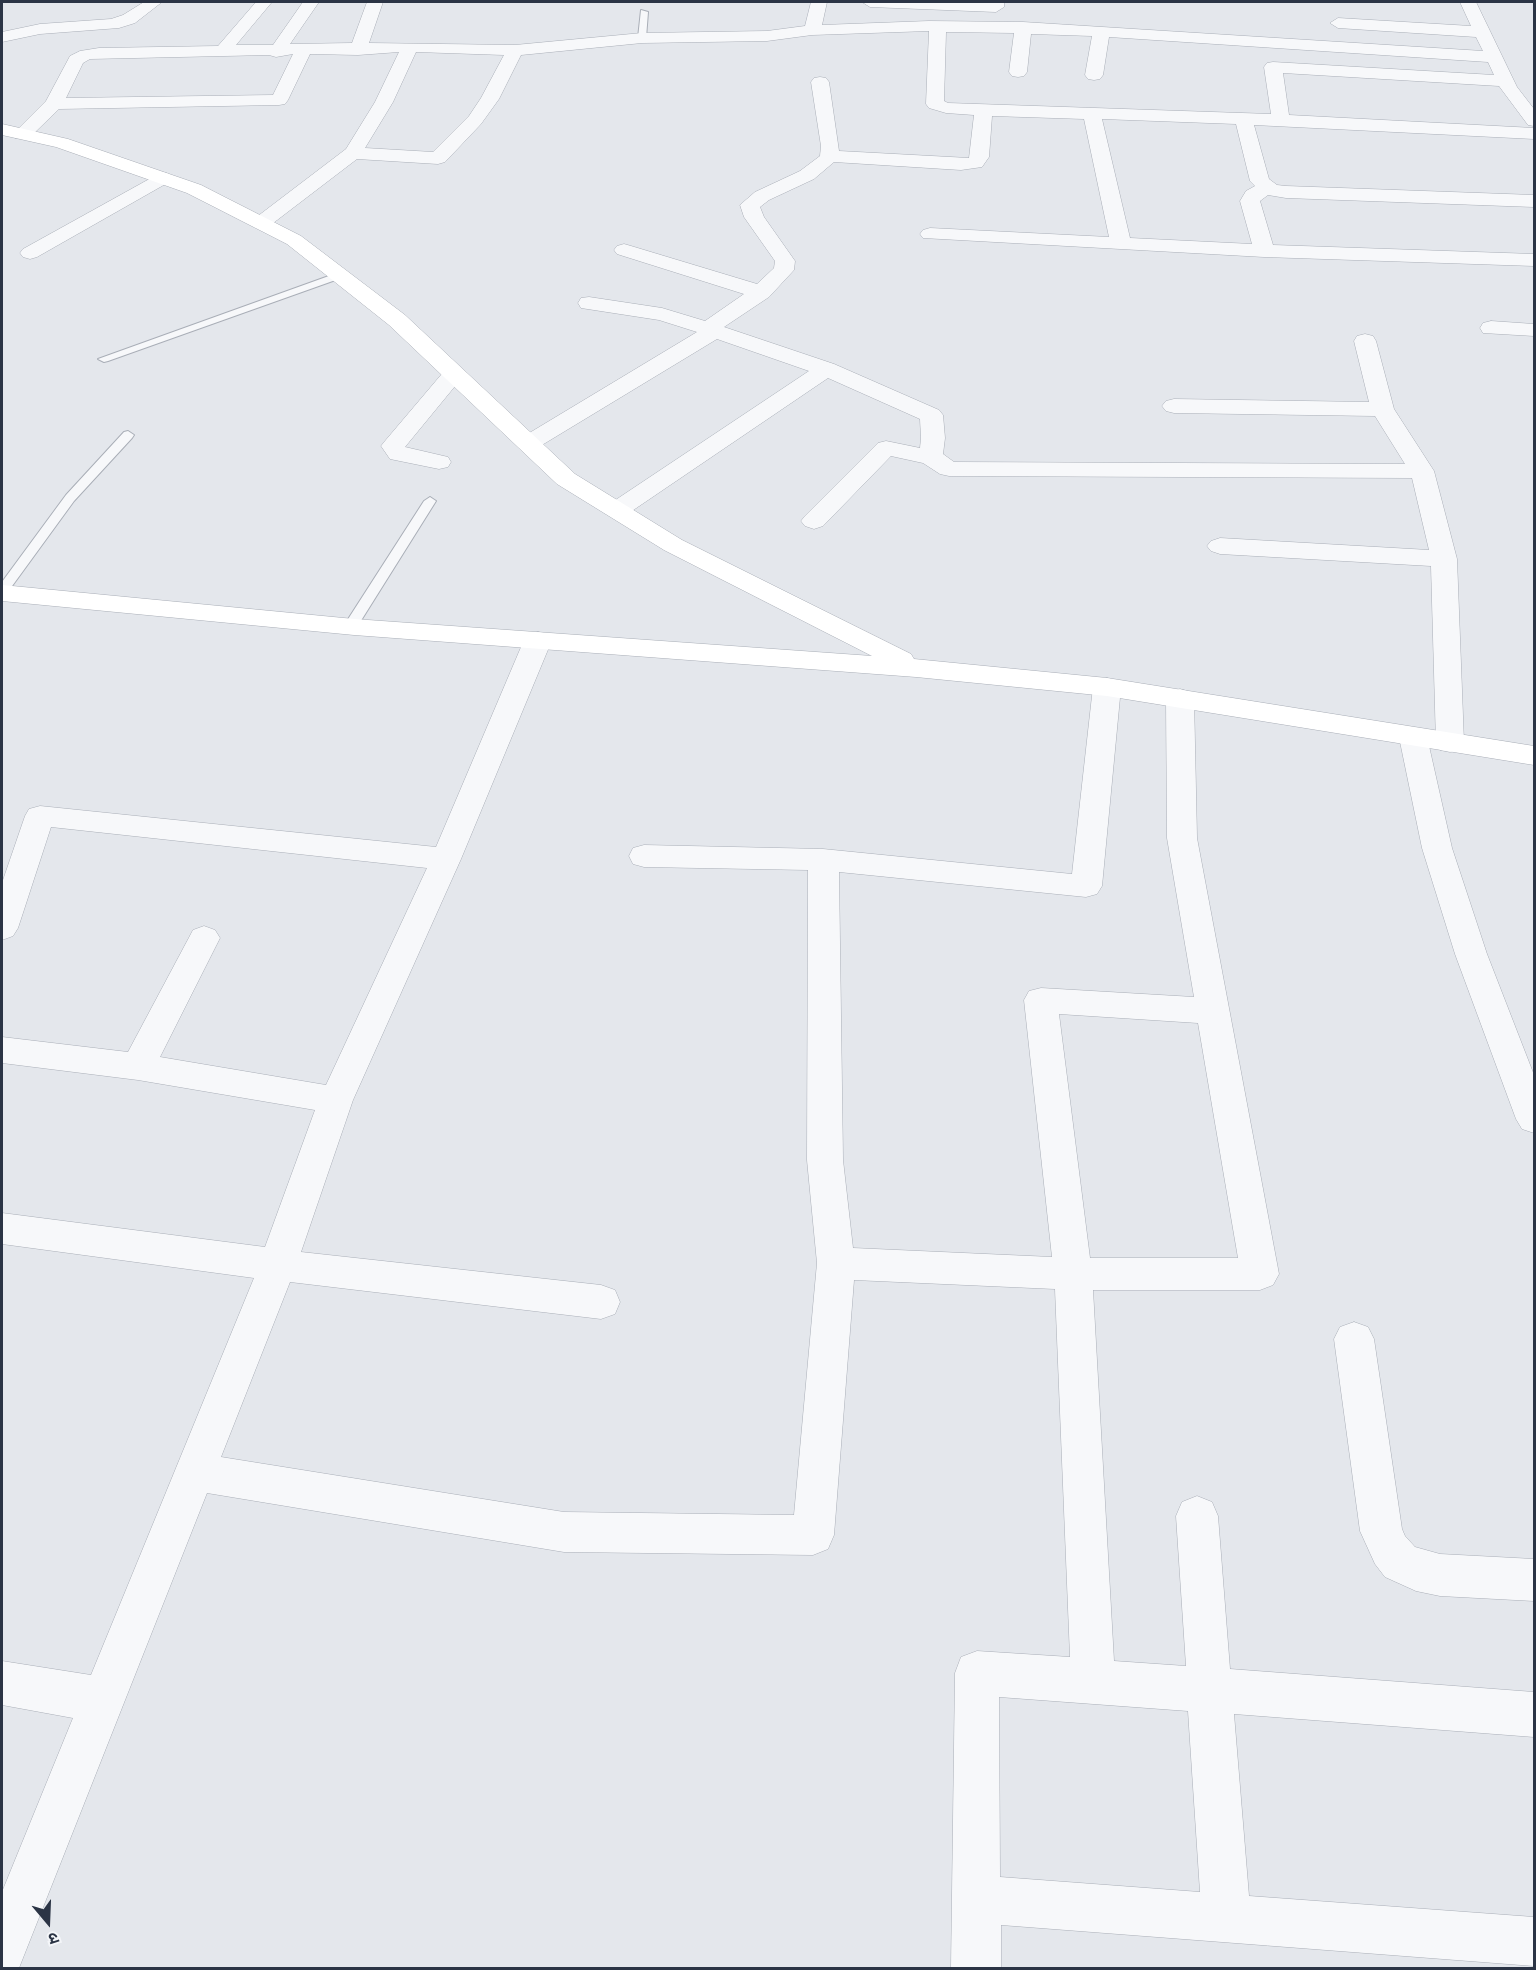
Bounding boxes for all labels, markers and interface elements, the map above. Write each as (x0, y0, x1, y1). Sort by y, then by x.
north arrow (18, 1892, 78, 1952)
text: उ (46, 1928, 62, 1950)

